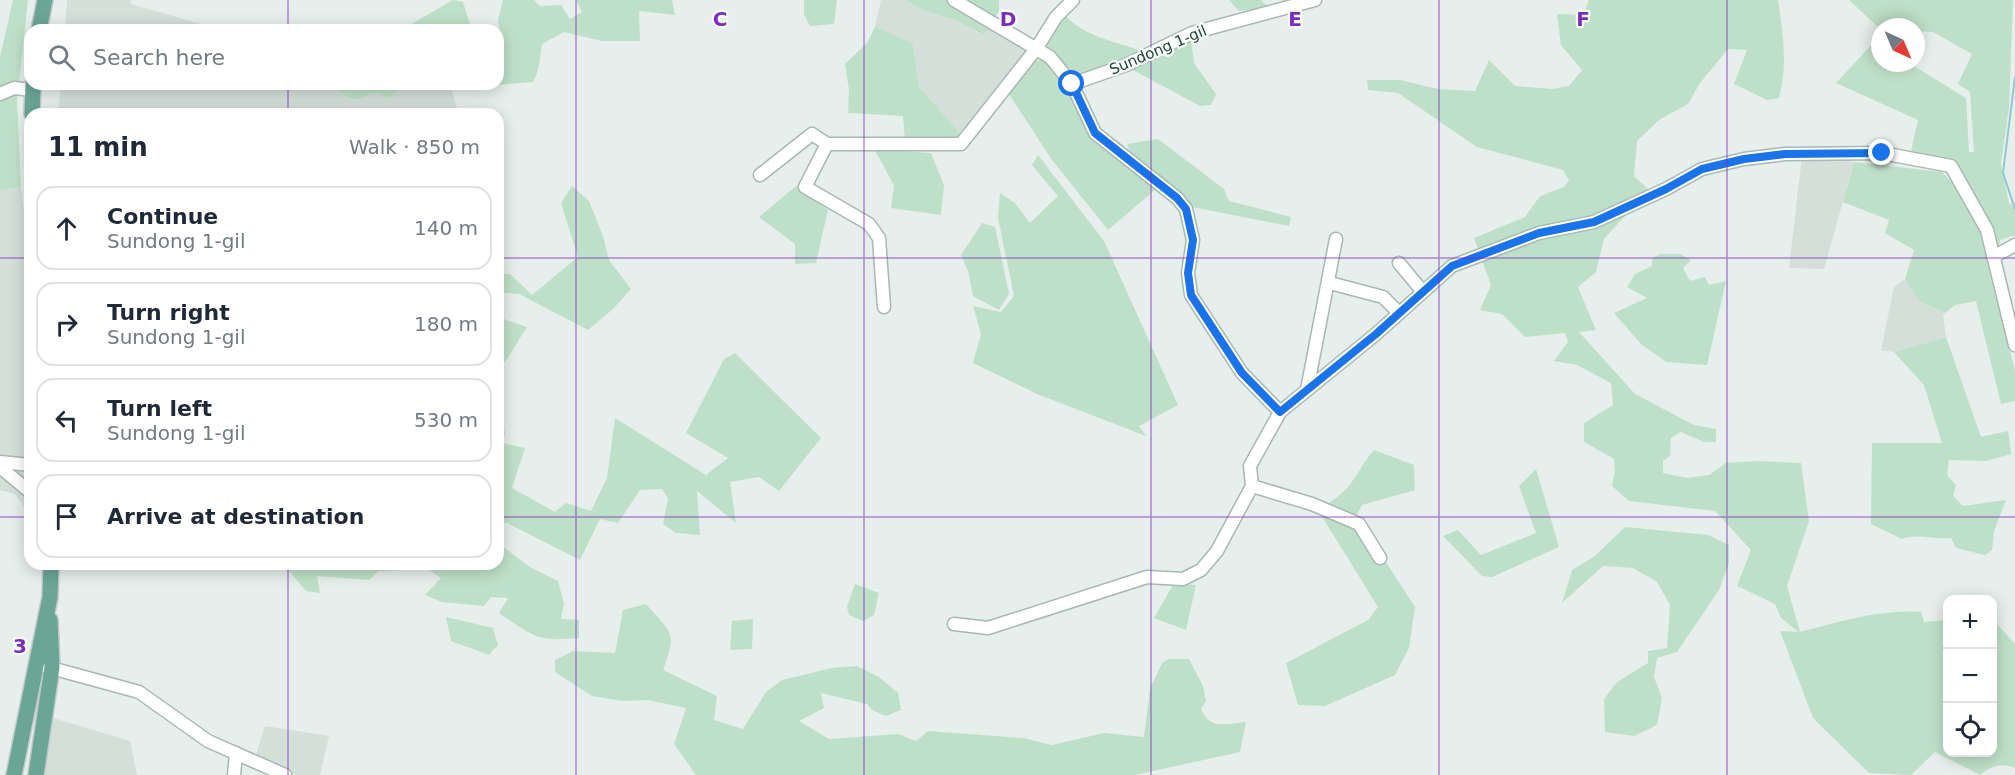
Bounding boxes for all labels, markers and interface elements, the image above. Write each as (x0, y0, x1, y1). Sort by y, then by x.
text: C (713, 7, 727, 31)
text: D (1000, 7, 1016, 31)
text: E (1288, 7, 1302, 31)
text: F (1576, 7, 1590, 31)
north arrow (1871, 18, 1925, 72)
street label: Sundong 1-gil (1107, 21, 1209, 79)
search box (24, 24, 504, 90)
icon: search (45, 41, 78, 74)
text: Search here (93, 45, 225, 70)
route start (1058, 70, 1084, 96)
text: 11 min (48, 132, 148, 162)
text: Walk · 850 m (349, 135, 480, 159)
route end (1868, 139, 1894, 165)
text: Continue (107, 204, 218, 229)
icon: ahead (50, 212, 83, 245)
text: 140 m (414, 216, 478, 240)
text: Sundong 1-gil (107, 229, 245, 253)
text: Turn right (107, 300, 230, 325)
icon: right (50, 308, 83, 341)
text: 180 m (414, 312, 478, 336)
text: Sundong 1-gil (107, 325, 245, 349)
text: Turn left (107, 396, 212, 421)
icon: left (50, 404, 83, 437)
text: 530 m (414, 408, 478, 432)
text: Sundong 1-gil (107, 421, 245, 445)
icon: arrive (50, 500, 83, 533)
text: Arrive at destination (107, 504, 364, 529)
map controls (1943, 595, 1997, 757)
button: + (1943, 595, 1997, 649)
text: 3 (13, 634, 27, 658)
button: − (1943, 649, 1997, 703)
button: locate (1943, 703, 1997, 757)

